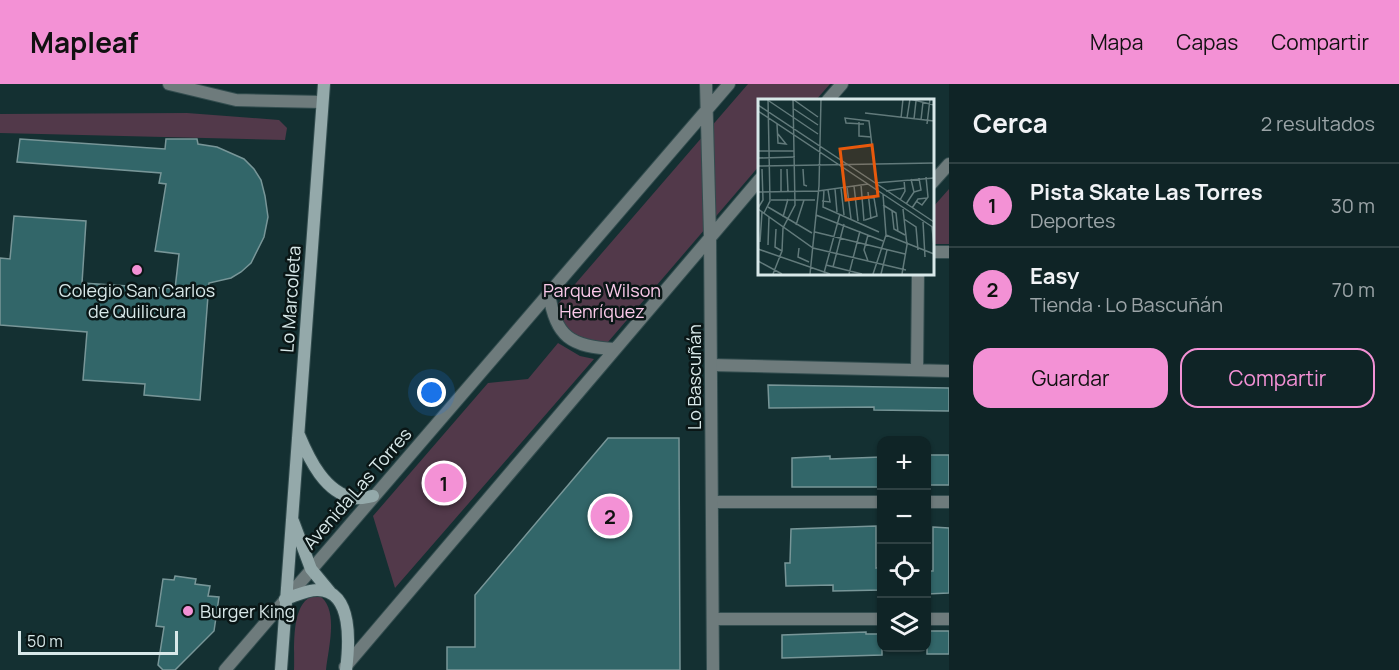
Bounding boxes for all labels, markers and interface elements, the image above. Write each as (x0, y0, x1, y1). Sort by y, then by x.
text: Mapleaf (30, 23, 138, 61)
text: Mapa (1090, 28, 1143, 56)
text: Capas (1176, 28, 1238, 56)
text: Compartir (1271, 28, 1369, 56)
inset map (758, 99, 934, 274)
text: Cerca (973, 105, 1048, 141)
text: 2 resultados (1261, 110, 1375, 137)
text: Pista Skate Las Torres (1030, 177, 1263, 207)
text: 1 (988, 192, 997, 219)
text: 30 m (1331, 192, 1375, 219)
text: Deportes (1030, 207, 1116, 234)
street label: Lo Marcoleta (274, 245, 306, 353)
text: Easy (1030, 261, 1079, 291)
marker: Colegio San Carlos de Quilicura (130, 263, 144, 277)
text: 2 (987, 276, 998, 303)
text: 70 m (1332, 276, 1375, 303)
place label: Colegio San Carlos de Quilicura (59, 278, 215, 323)
park label: Parque Wilson Henríquez (543, 278, 661, 323)
text: Tienda · Lo Bascuñán (1030, 291, 1223, 318)
street label: Lo Bascuñán (682, 324, 706, 430)
button: Guardar (973, 348, 1168, 408)
button: Compartir (1180, 348, 1375, 408)
your location (417, 378, 446, 407)
street label: Avenida Las Torres (297, 422, 417, 554)
map controls (877, 436, 931, 652)
button: + (877, 436, 931, 490)
pin: 1 (424, 460, 464, 506)
button: − (877, 490, 931, 544)
pin: 2 (590, 494, 630, 538)
button: locate (877, 544, 931, 598)
button: layers (877, 598, 931, 652)
place label: Burger King (200, 599, 295, 623)
marker: Burger King (181, 604, 195, 618)
scale bar (18, 628, 178, 656)
text: 50 m (27, 630, 63, 652)

